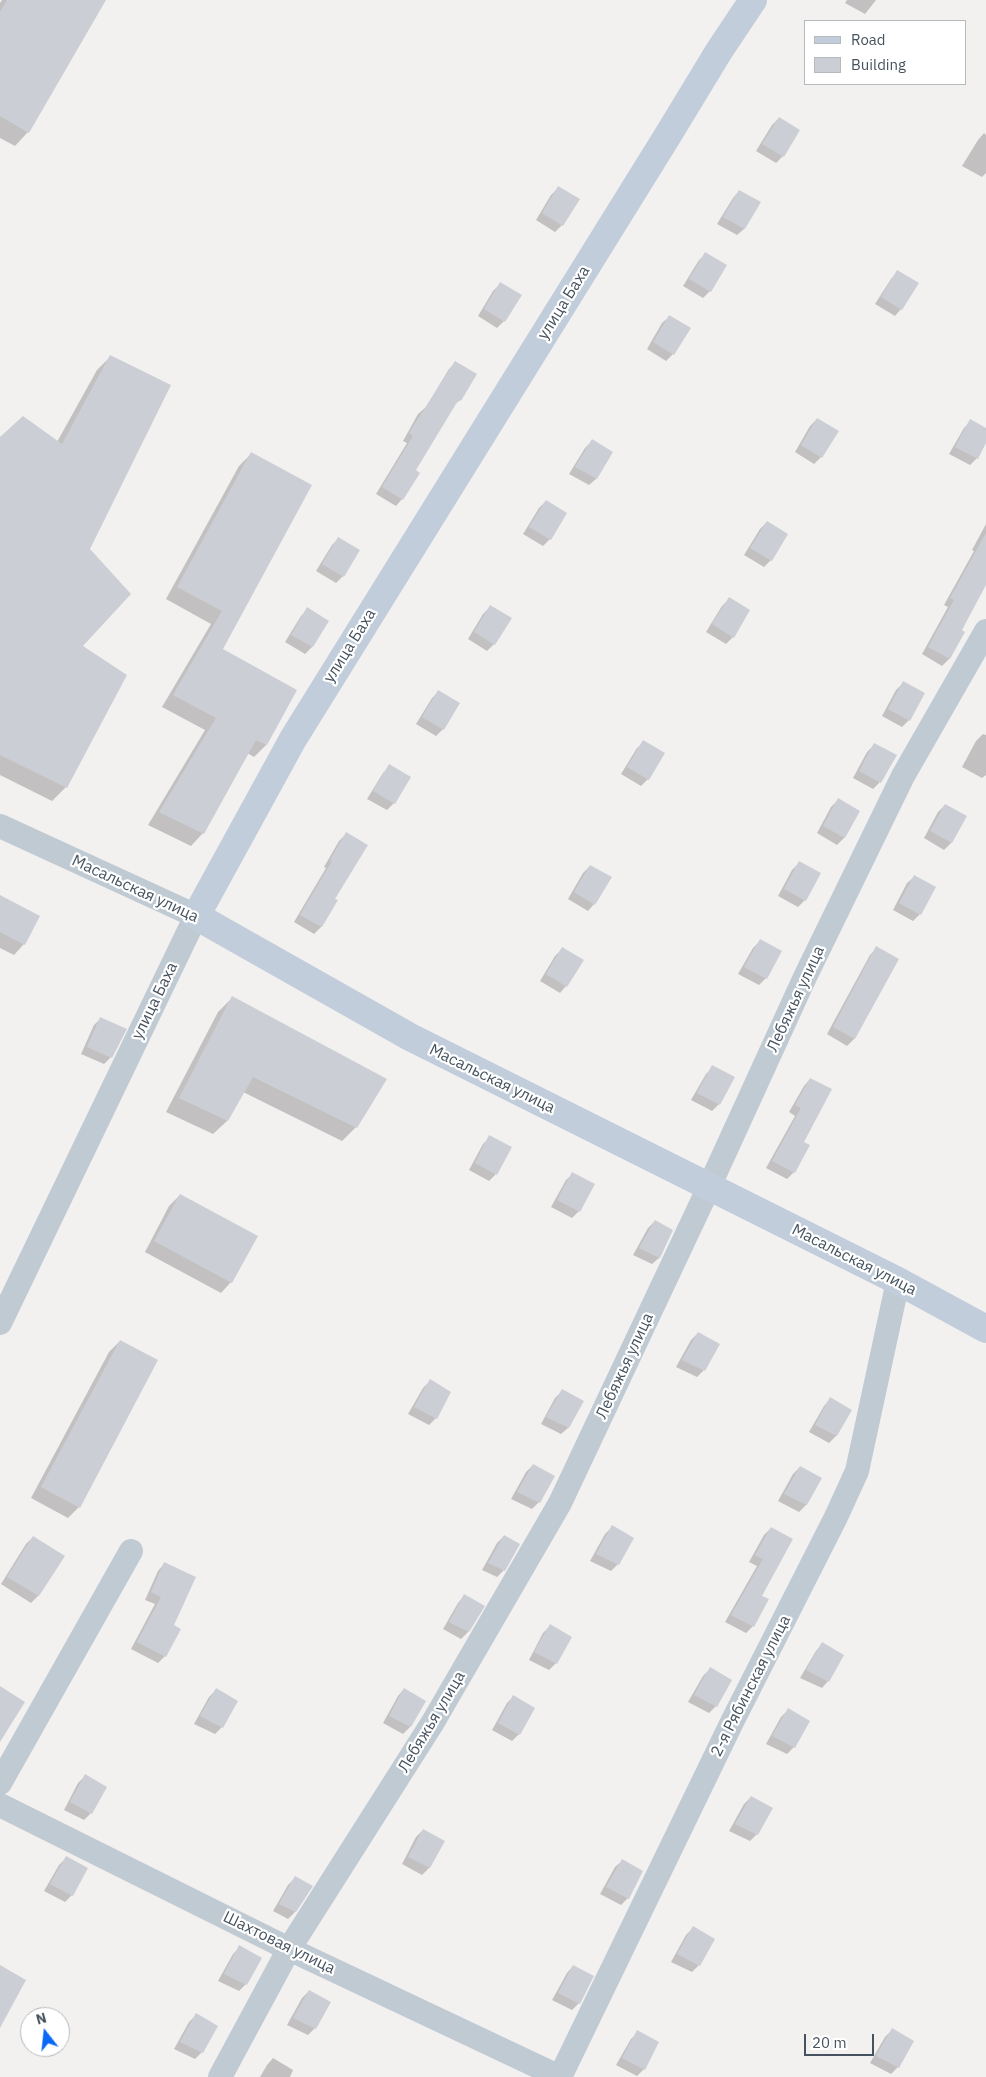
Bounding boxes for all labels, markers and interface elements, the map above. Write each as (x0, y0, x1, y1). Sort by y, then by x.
legend (804, 20, 966, 85)
text: Road (851, 30, 886, 49)
text: Building (851, 55, 906, 74)
street label: улица Баха (534, 263, 594, 343)
street label: улица Баха (320, 606, 380, 686)
street label: Масальская улица (69, 851, 201, 927)
street label: Лебяжья улица (763, 943, 829, 1055)
street label: улица Баха (128, 959, 182, 1043)
street label: Масальская улица (426, 1040, 558, 1118)
street label: Масальская улица (788, 1220, 920, 1300)
street label: Лебяжья улица (592, 1310, 658, 1422)
street label: 2-я Рябинская улица (707, 1612, 795, 1760)
street label: Лебяжья улица (394, 1668, 470, 1776)
street label: Шахтовая улица (220, 1908, 338, 1978)
north arrow (20, 2007, 70, 2057)
text: N (34, 2008, 48, 2029)
scale bar (806, 2024, 876, 2056)
text: 20 m (812, 2033, 847, 2052)

